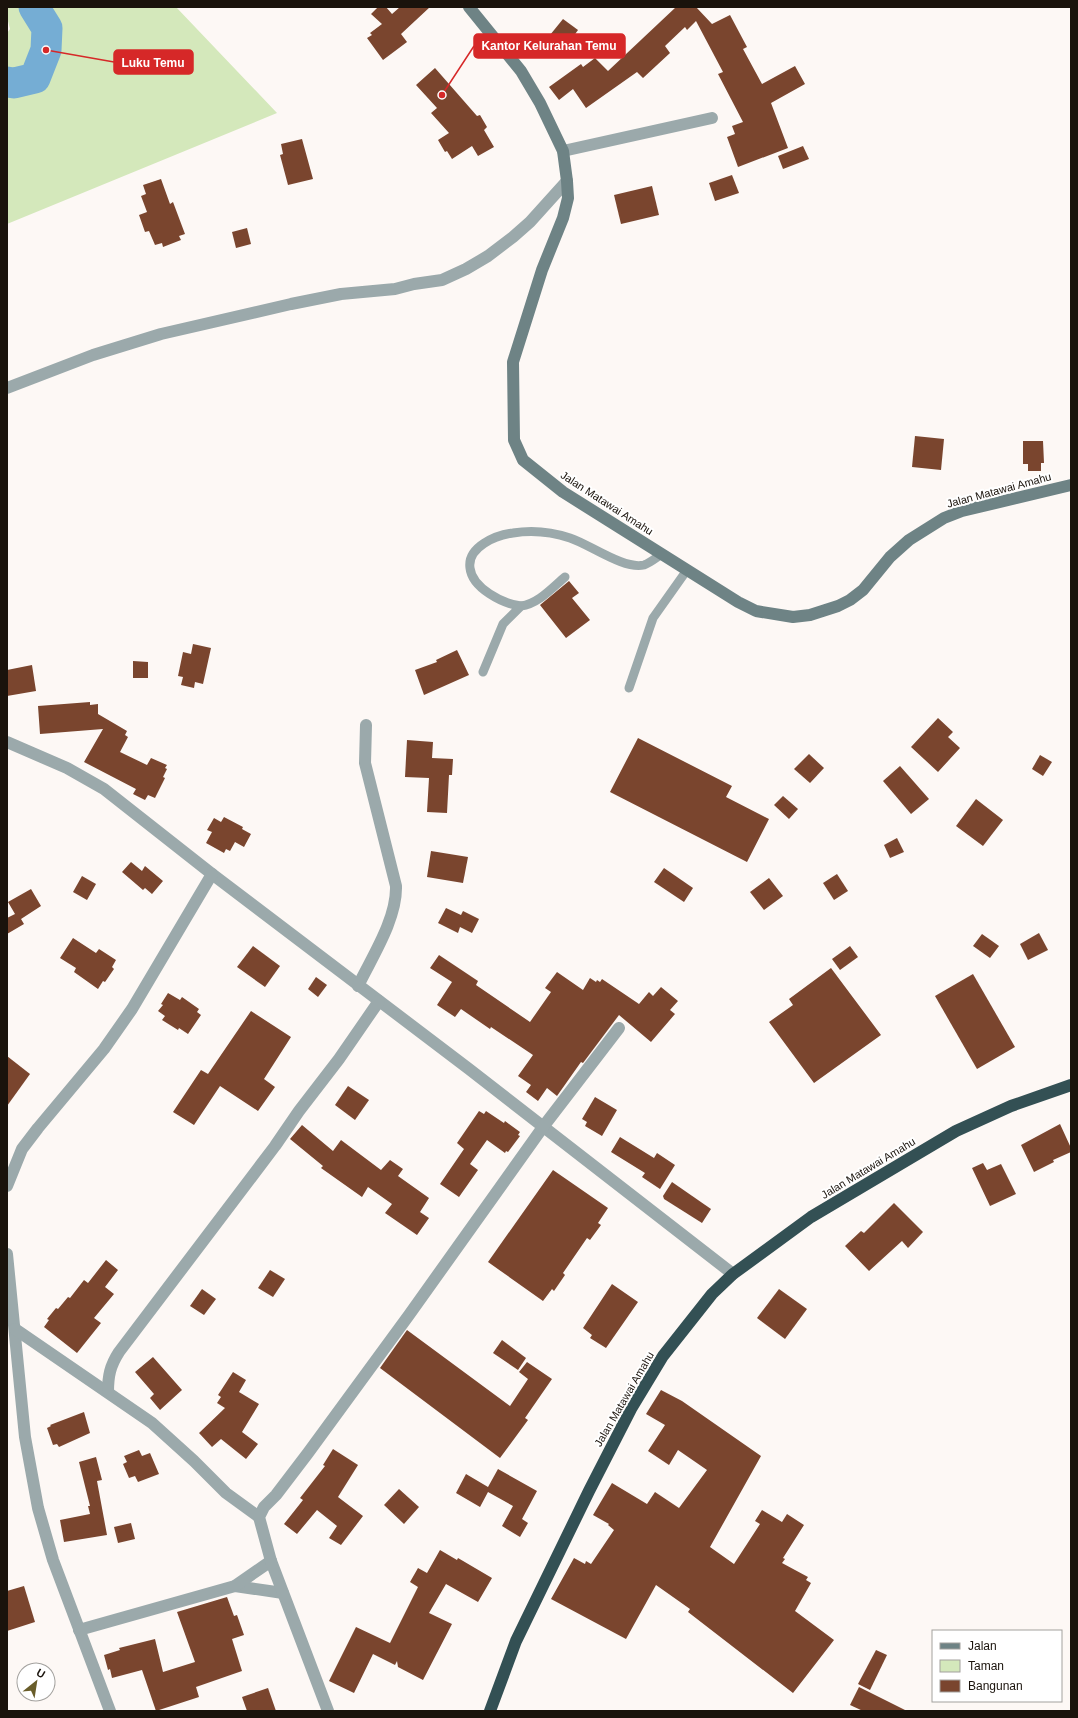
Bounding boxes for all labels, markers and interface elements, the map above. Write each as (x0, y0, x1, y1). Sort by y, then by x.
callout: Kantor Kelurahan Temu (474, 34, 625, 58)
text: Kantor Kelurahan Temu (481, 39, 617, 53)
callout: Luku Temu (114, 50, 193, 74)
text: Luku Temu (121, 56, 185, 70)
street label: Jalan Matawai Amahu (559, 469, 655, 537)
street label: Jalan Matawai Amahu (945, 470, 1053, 510)
street label: Jalan Matawai Amahu (819, 1135, 917, 1201)
street label: Jalan Matawai Amahu (592, 1349, 656, 1449)
legend (932, 1630, 1062, 1702)
text: Jalan (968, 1639, 997, 1653)
text: Taman (968, 1659, 1004, 1673)
north arrow (16, 1662, 56, 1702)
text: U (35, 1666, 47, 1681)
text: Bangunan (968, 1679, 1023, 1693)

